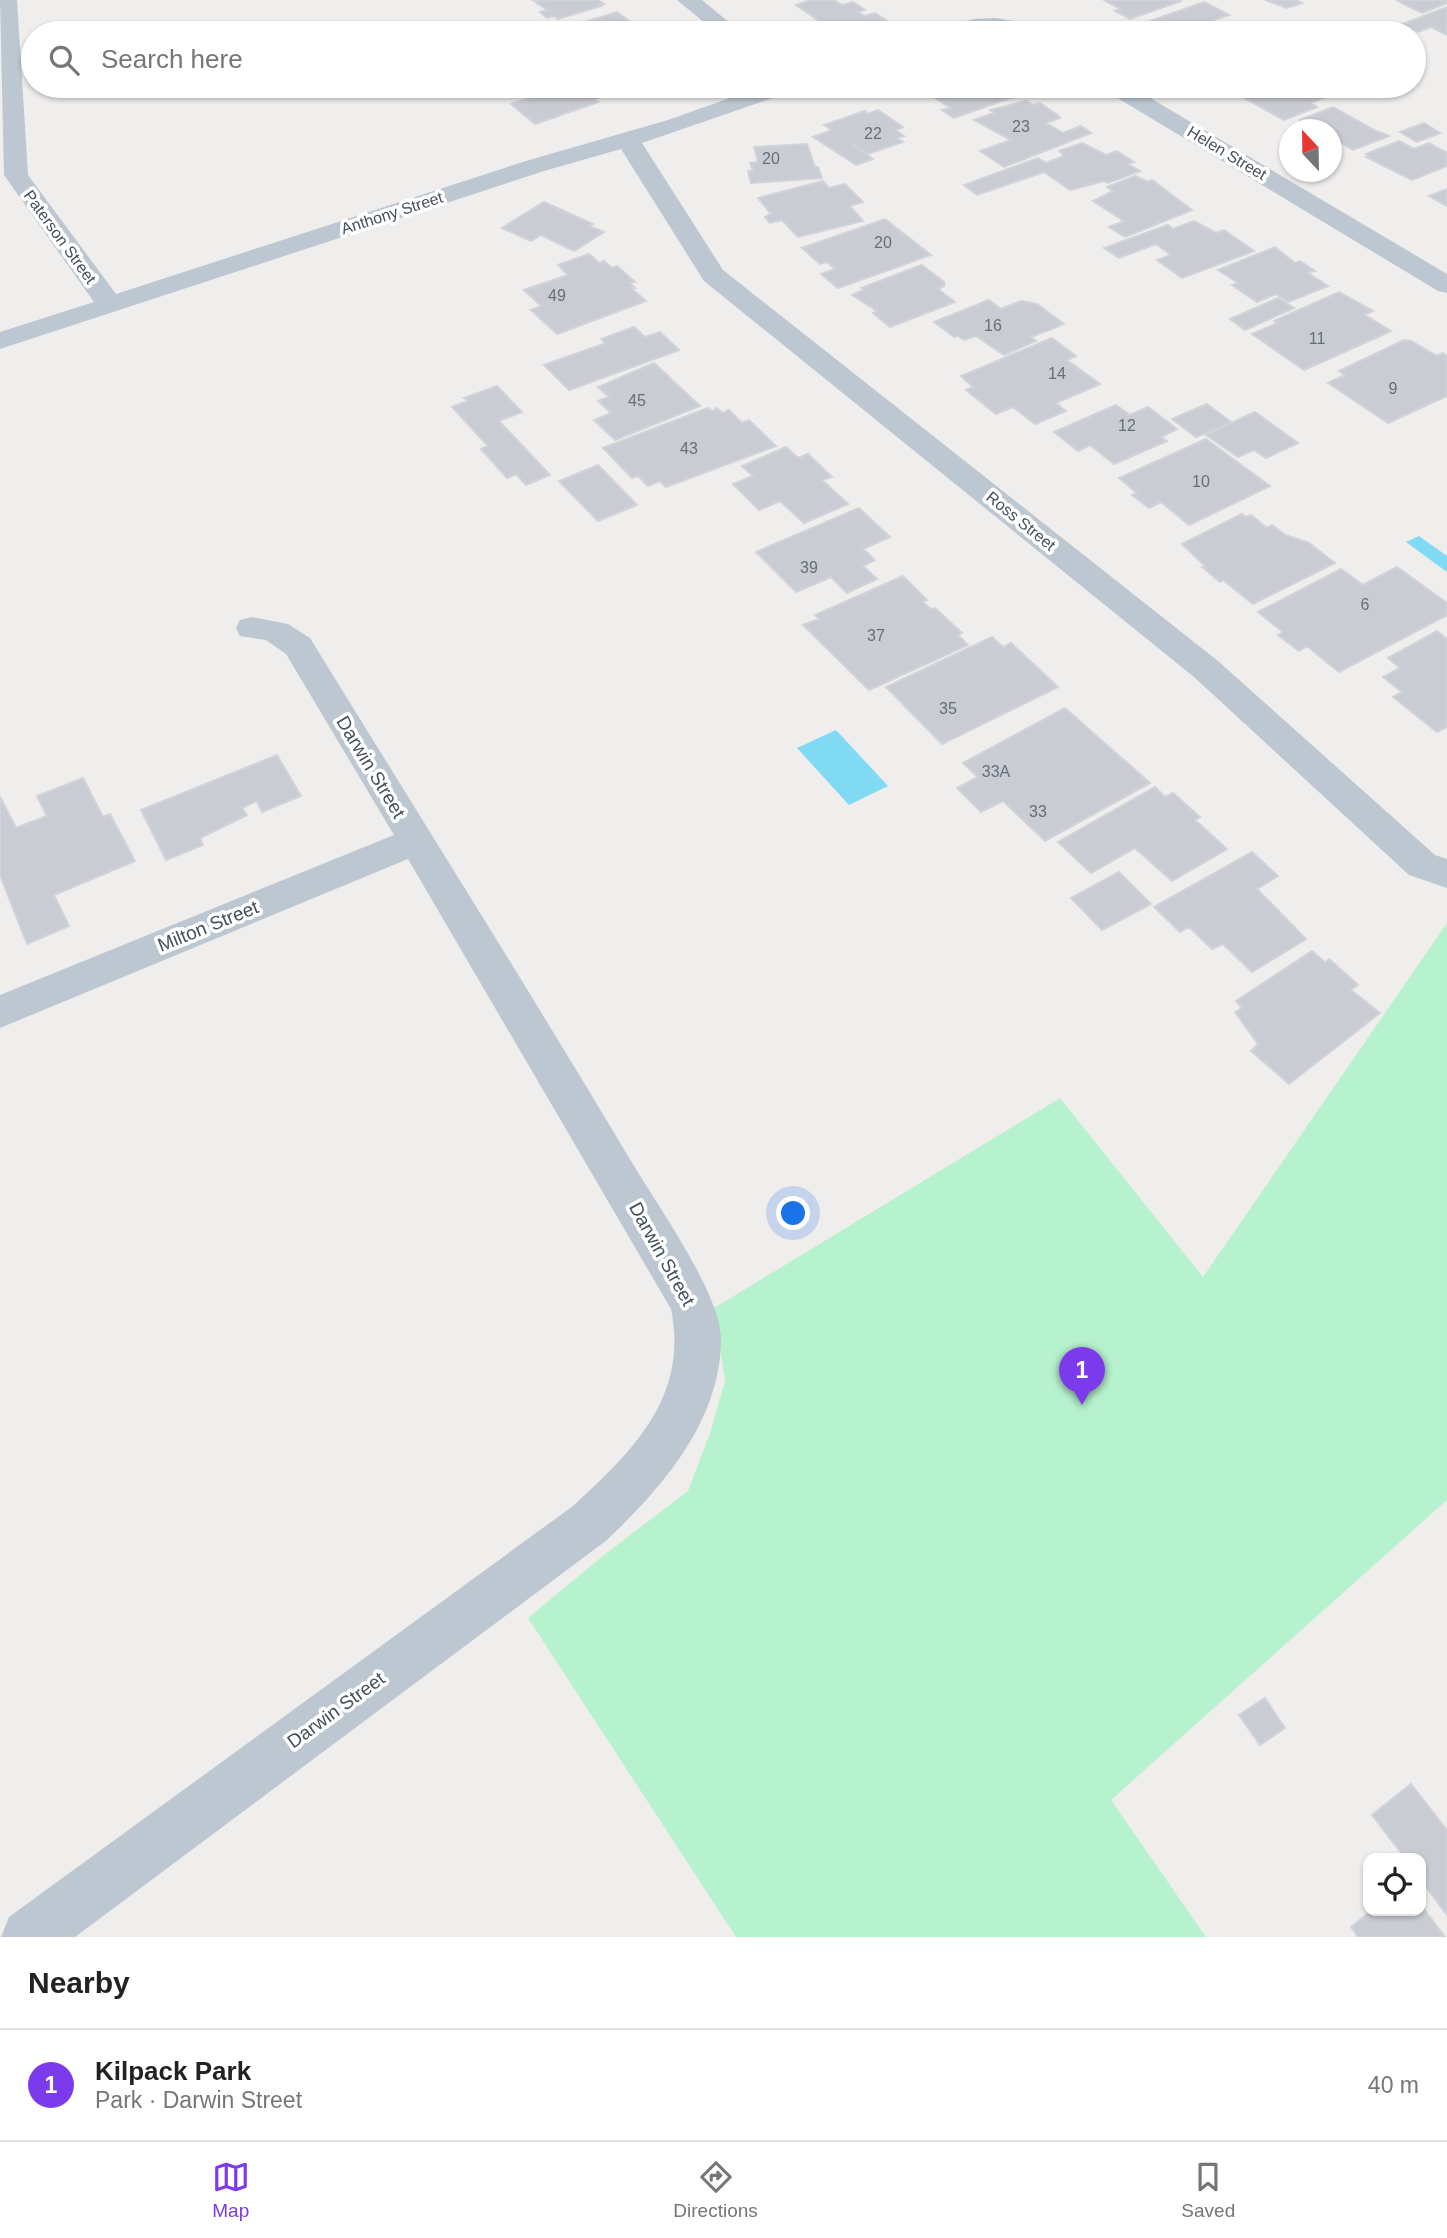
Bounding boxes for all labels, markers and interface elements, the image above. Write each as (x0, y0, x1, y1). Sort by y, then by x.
search box (21, 21, 1426, 98)
icon: search (45, 41, 83, 79)
text: Search here (101, 44, 243, 74)
house number: 23 (1012, 118, 1030, 135)
north arrow (1279, 119, 1342, 182)
street label: Helen Street (1185, 123, 1270, 183)
house number: 22 (864, 125, 882, 142)
house number: 20 (762, 150, 780, 167)
street label: Paterson Street (20, 187, 100, 287)
street label: Anthony Street (339, 188, 445, 237)
house number: 20 (874, 234, 892, 251)
house number: 49 (548, 287, 566, 304)
house number: 16 (984, 317, 1002, 334)
house number: 11 (1309, 330, 1325, 347)
house number: 14 (1048, 365, 1066, 382)
house number: 9 (1389, 380, 1398, 397)
house number: 45 (628, 392, 646, 409)
house number: 12 (1118, 417, 1136, 434)
house number: 43 (680, 440, 698, 457)
house number: 10 (1192, 473, 1210, 490)
street label: Ross Street (983, 488, 1059, 554)
house number: 39 (800, 559, 818, 576)
house number: 6 (1361, 596, 1370, 613)
house number: 37 (867, 627, 885, 644)
house number: 35 (939, 700, 957, 717)
street label: Darwin Street (332, 712, 410, 822)
house number: 33A (982, 763, 1011, 780)
house number: 33 (1029, 803, 1047, 820)
street label: Milton Street (155, 896, 262, 956)
your location (776, 1196, 810, 1230)
street label: Darwin Street (625, 1199, 699, 1310)
pin: 1 (1059, 1347, 1105, 1405)
street label: Darwin Street (283, 1667, 389, 1752)
map controls (1363, 1853, 1426, 1916)
button: locate (1363, 1853, 1426, 1916)
text: Nearby (28, 1966, 130, 1999)
text: Kilpack Park (95, 2056, 251, 2086)
text: 1 (45, 2072, 57, 2098)
text: 40 m (1368, 2072, 1419, 2098)
text: Park · Darwin Street (95, 2087, 302, 2113)
tab: Map (212, 2158, 250, 2222)
tab: Directions (673, 2158, 758, 2222)
tab: Saved (1181, 2158, 1235, 2222)

